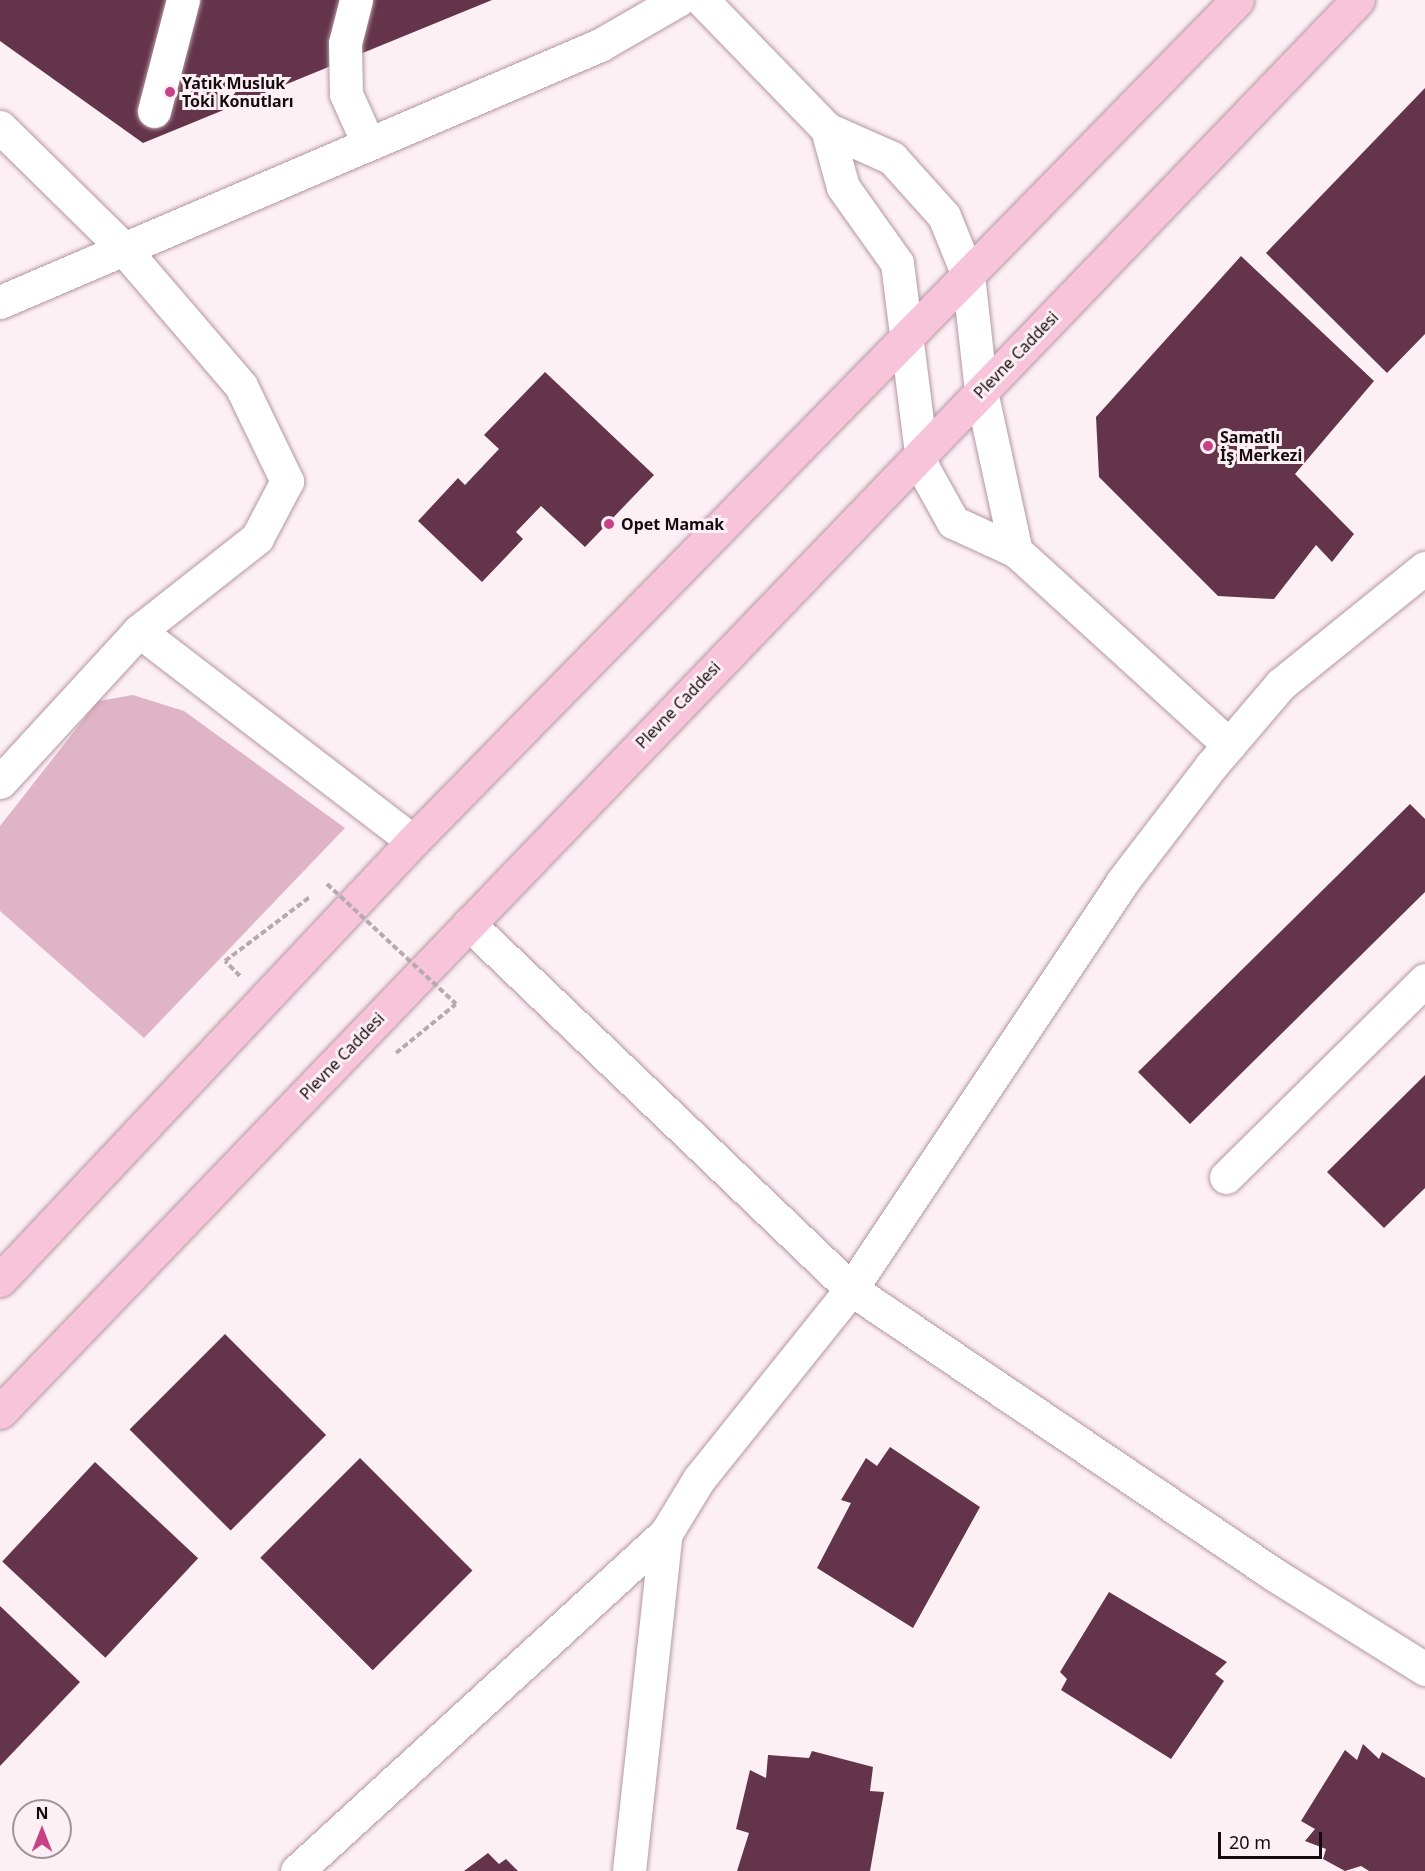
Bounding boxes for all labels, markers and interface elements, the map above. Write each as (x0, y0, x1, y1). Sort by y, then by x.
place label: Yatık Musluk Toki Konutları (182, 73, 294, 111)
marker: Yatık Musluk Toki Konutları (163, 85, 177, 99)
street label: Plevne Caddesi (970, 308, 1062, 402)
place label: Samatlı İş Merkezi (1220, 427, 1302, 465)
marker: Samatlı İş Merkezi (1201, 439, 1215, 453)
place label: Opet Mamak (621, 514, 724, 534)
marker: Opet Mamak (602, 517, 616, 531)
street label: Plevne Caddesi (632, 658, 724, 752)
street label: Plevne Caddesi (296, 1009, 388, 1103)
north arrow (12, 1799, 72, 1859)
text: N (35, 1802, 49, 1824)
scale bar (1221, 1820, 1324, 1858)
text: 20 m (1229, 1830, 1271, 1854)

